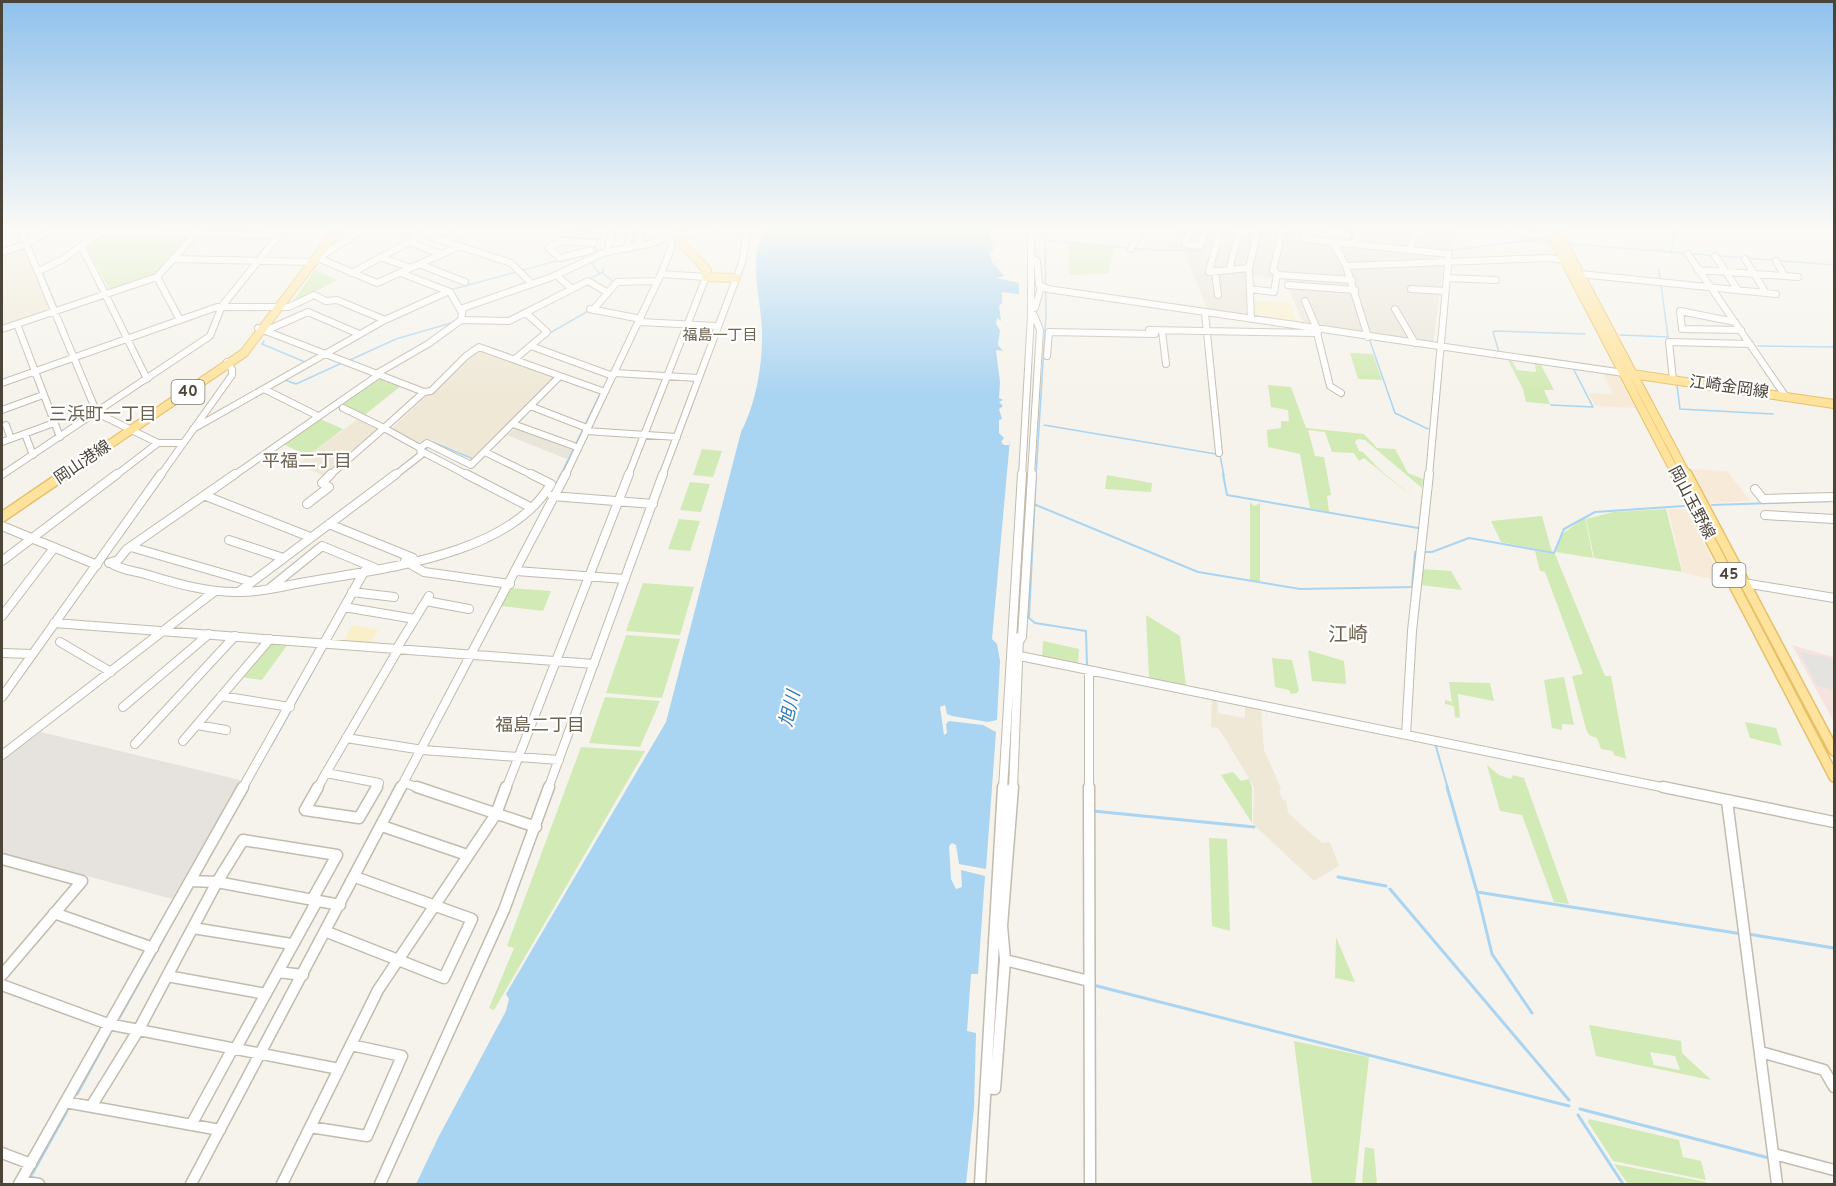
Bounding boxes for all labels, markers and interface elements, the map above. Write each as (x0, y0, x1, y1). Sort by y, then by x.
district label: 福島一丁目 (682, 327, 758, 346)
street label: 江崎金岡線 (1688, 373, 1770, 403)
road number: 40 (172, 380, 204, 404)
district label: 三浜町一丁目 (49, 404, 157, 427)
street label: 岡山港線 (51, 437, 115, 489)
district label: 平福二丁目 (262, 451, 352, 474)
street label: 岡山玉野線 (1663, 463, 1719, 543)
road number: 45 (1712, 563, 1746, 587)
district label: 江崎 (1328, 623, 1368, 649)
water label: 旭川 (776, 687, 807, 729)
district label: 福島二丁目 (495, 715, 585, 738)

